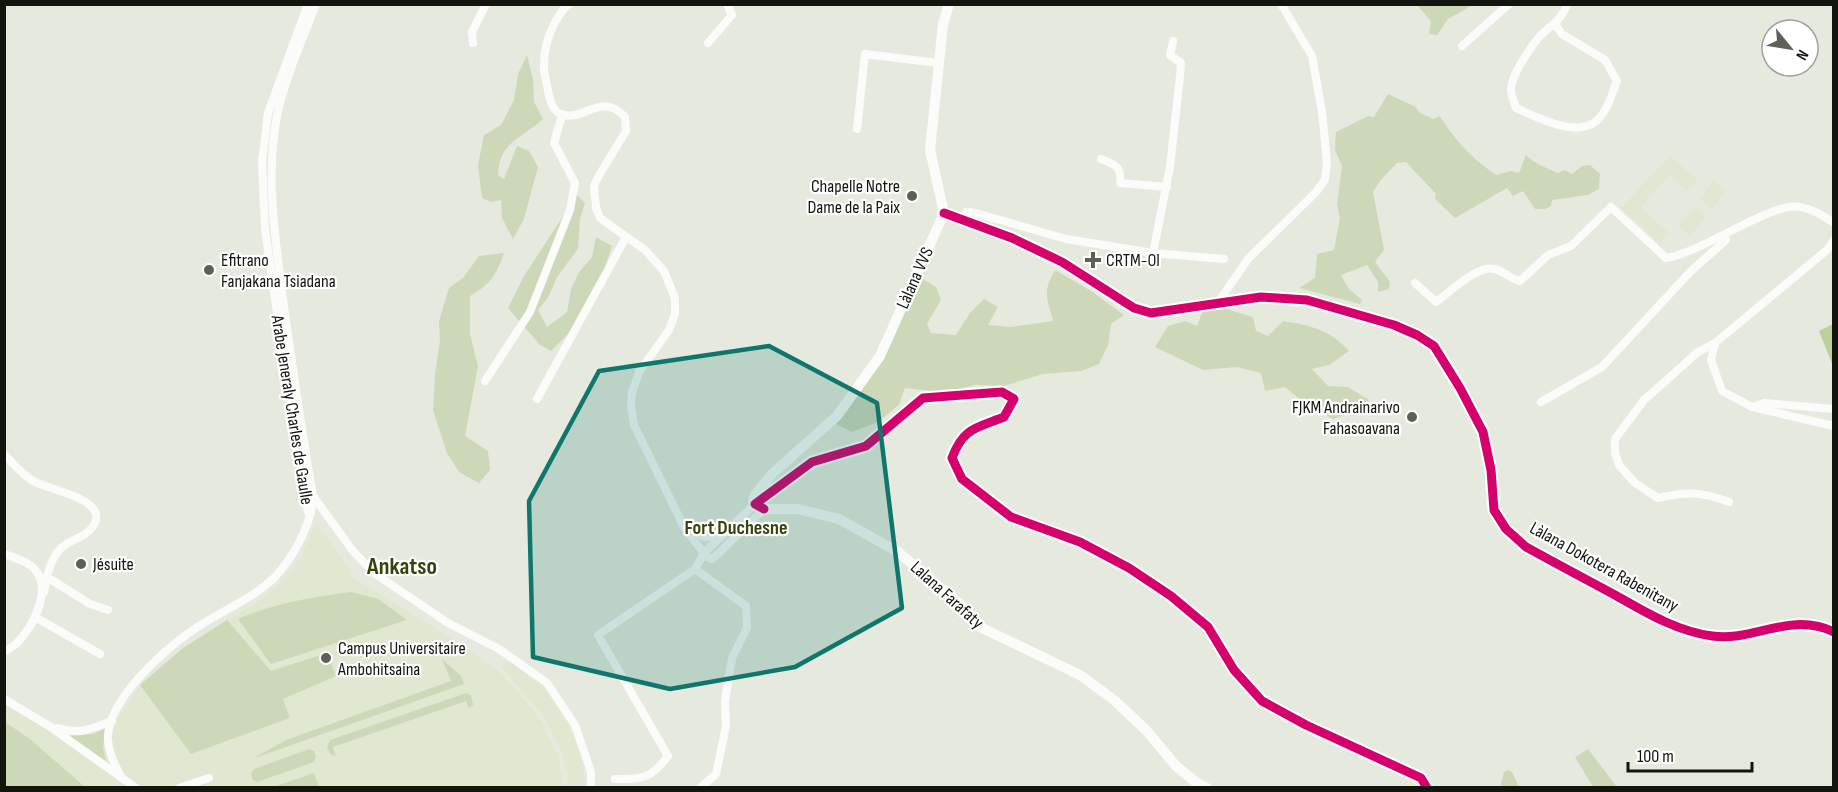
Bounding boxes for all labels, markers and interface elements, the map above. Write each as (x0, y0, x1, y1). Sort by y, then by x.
north arrow (1760, 18, 1820, 78)
text: N (1791, 46, 1812, 63)
place label: Chapelle Notre Dame de la Paix (808, 176, 900, 218)
marker: Chapelle Notre Dame de la Paix (905, 189, 919, 203)
street label: Làlana VVS (892, 244, 938, 312)
place label: Efitrano Fanjakana Tsiadana (221, 250, 336, 292)
place label: CRTM-OI (1106, 250, 1160, 271)
marker: CRTM-OI (1084, 251, 1102, 269)
marker: Efitrano Fanjakana Tsiadana (202, 263, 216, 277)
street label: Arabe Jeneraly Charles de Gaulle (266, 313, 317, 506)
place label: FJKM Andrainarivo Fahasoavana (1292, 397, 1400, 439)
marker: FJKM Andrainarivo Fahasoavana (1405, 410, 1419, 424)
district label: Fort Duchesne (685, 516, 787, 540)
street label: Làlana Dokotera Rabenitany (1526, 517, 1682, 617)
district label: Ankatso (366, 552, 437, 581)
place label: Jésuite (92, 554, 134, 575)
marker: Jésuite (74, 557, 88, 571)
street label: Lalana Farafaty (906, 557, 988, 633)
place label: Campus Universitaire Ambohitsaina (337, 638, 466, 680)
marker: Campus Universitaire Ambohitsaina (319, 651, 333, 665)
scale bar (1628, 735, 1752, 773)
text: 100 m (1637, 746, 1674, 767)

